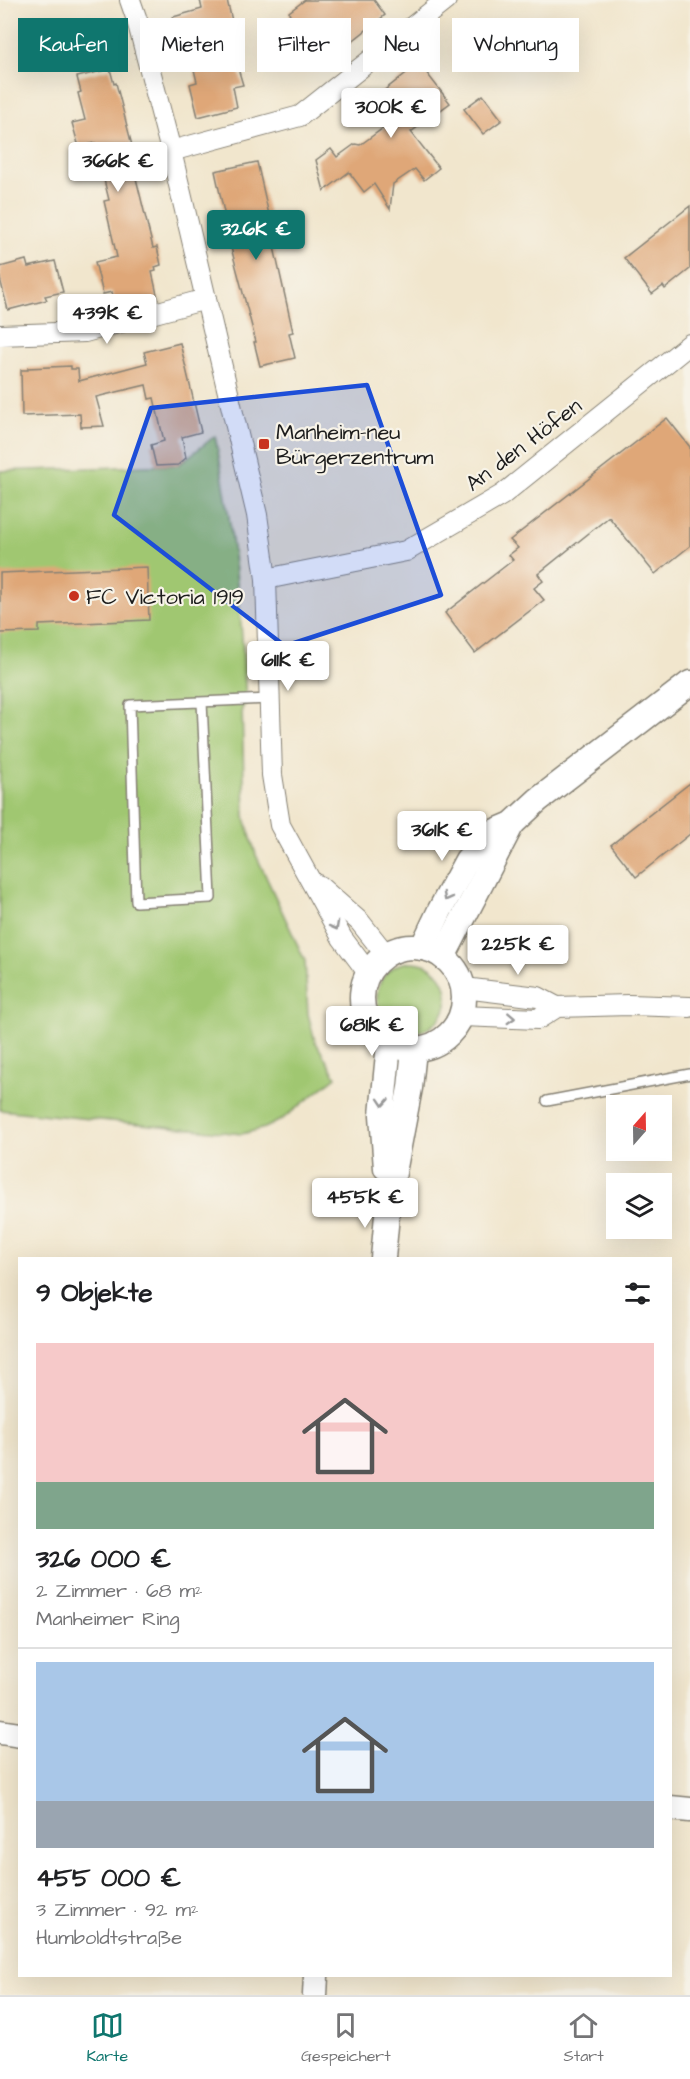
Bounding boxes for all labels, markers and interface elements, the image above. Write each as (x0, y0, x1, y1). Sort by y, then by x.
chip: Kaufen (18, 18, 128, 72)
chip: Mieten (140, 18, 245, 72)
chip: Filter (257, 18, 351, 72)
chip: Neu (363, 18, 440, 72)
chip: Wohnung (452, 18, 579, 72)
pin: 300K € (342, 88, 440, 139)
text: 300K € (355, 93, 427, 121)
pin: 366K € (69, 142, 167, 193)
text: 366K € (82, 147, 154, 175)
pin: 326K € (207, 210, 305, 261)
text: 326K € (221, 215, 291, 243)
pin: 439K € (58, 294, 156, 345)
text: 439K € (71, 299, 143, 327)
street label: An den Höfen (459, 391, 589, 499)
place label: Manheim-neu Bürgerzentrum (276, 417, 433, 474)
marker: Manheim-neu Bürgerzentrum (257, 437, 271, 451)
place label: FC Victoria 1919 (86, 582, 244, 613)
marker: FC Victoria 1919 (67, 589, 81, 603)
pin: 611K € (239, 641, 337, 692)
text: 611K € (261, 646, 315, 674)
pin: 361K € (393, 811, 491, 862)
text: 361K € (411, 816, 473, 844)
one-way arrow (443, 891, 454, 901)
one-way arrow (328, 920, 339, 930)
pin: 225K € (469, 925, 567, 976)
text: 225K € (481, 930, 555, 958)
pin: 681K € (323, 1006, 421, 1057)
text: 681K € (340, 1011, 404, 1039)
one-way arrow (506, 1011, 515, 1024)
north arrow (606, 1095, 672, 1161)
map controls (606, 1095, 672, 1239)
one-way arrow (377, 1097, 390, 1106)
button: layers (606, 1173, 672, 1239)
pin: 455K € (316, 1178, 414, 1229)
text: 455K € (326, 1183, 404, 1211)
text: 9 Objekte (36, 1275, 152, 1311)
icon: filters (621, 1277, 654, 1310)
icon: home (291, 1382, 399, 1490)
text: 326 000 € (36, 1541, 171, 1577)
text: 2 Zimmer · 68 m² (36, 1577, 203, 1605)
text: Manheimer Ring (36, 1605, 180, 1633)
icon: home (291, 1701, 399, 1809)
text: 455 000 € (36, 1860, 181, 1896)
text: 3 Zimmer · 92 m² (36, 1896, 199, 1924)
text: Humboldtstraße (36, 1924, 182, 1952)
tab: Karte (86, 2009, 128, 2067)
tab: Gespeichert (301, 2009, 391, 2067)
tab: Start (563, 2009, 604, 2067)

